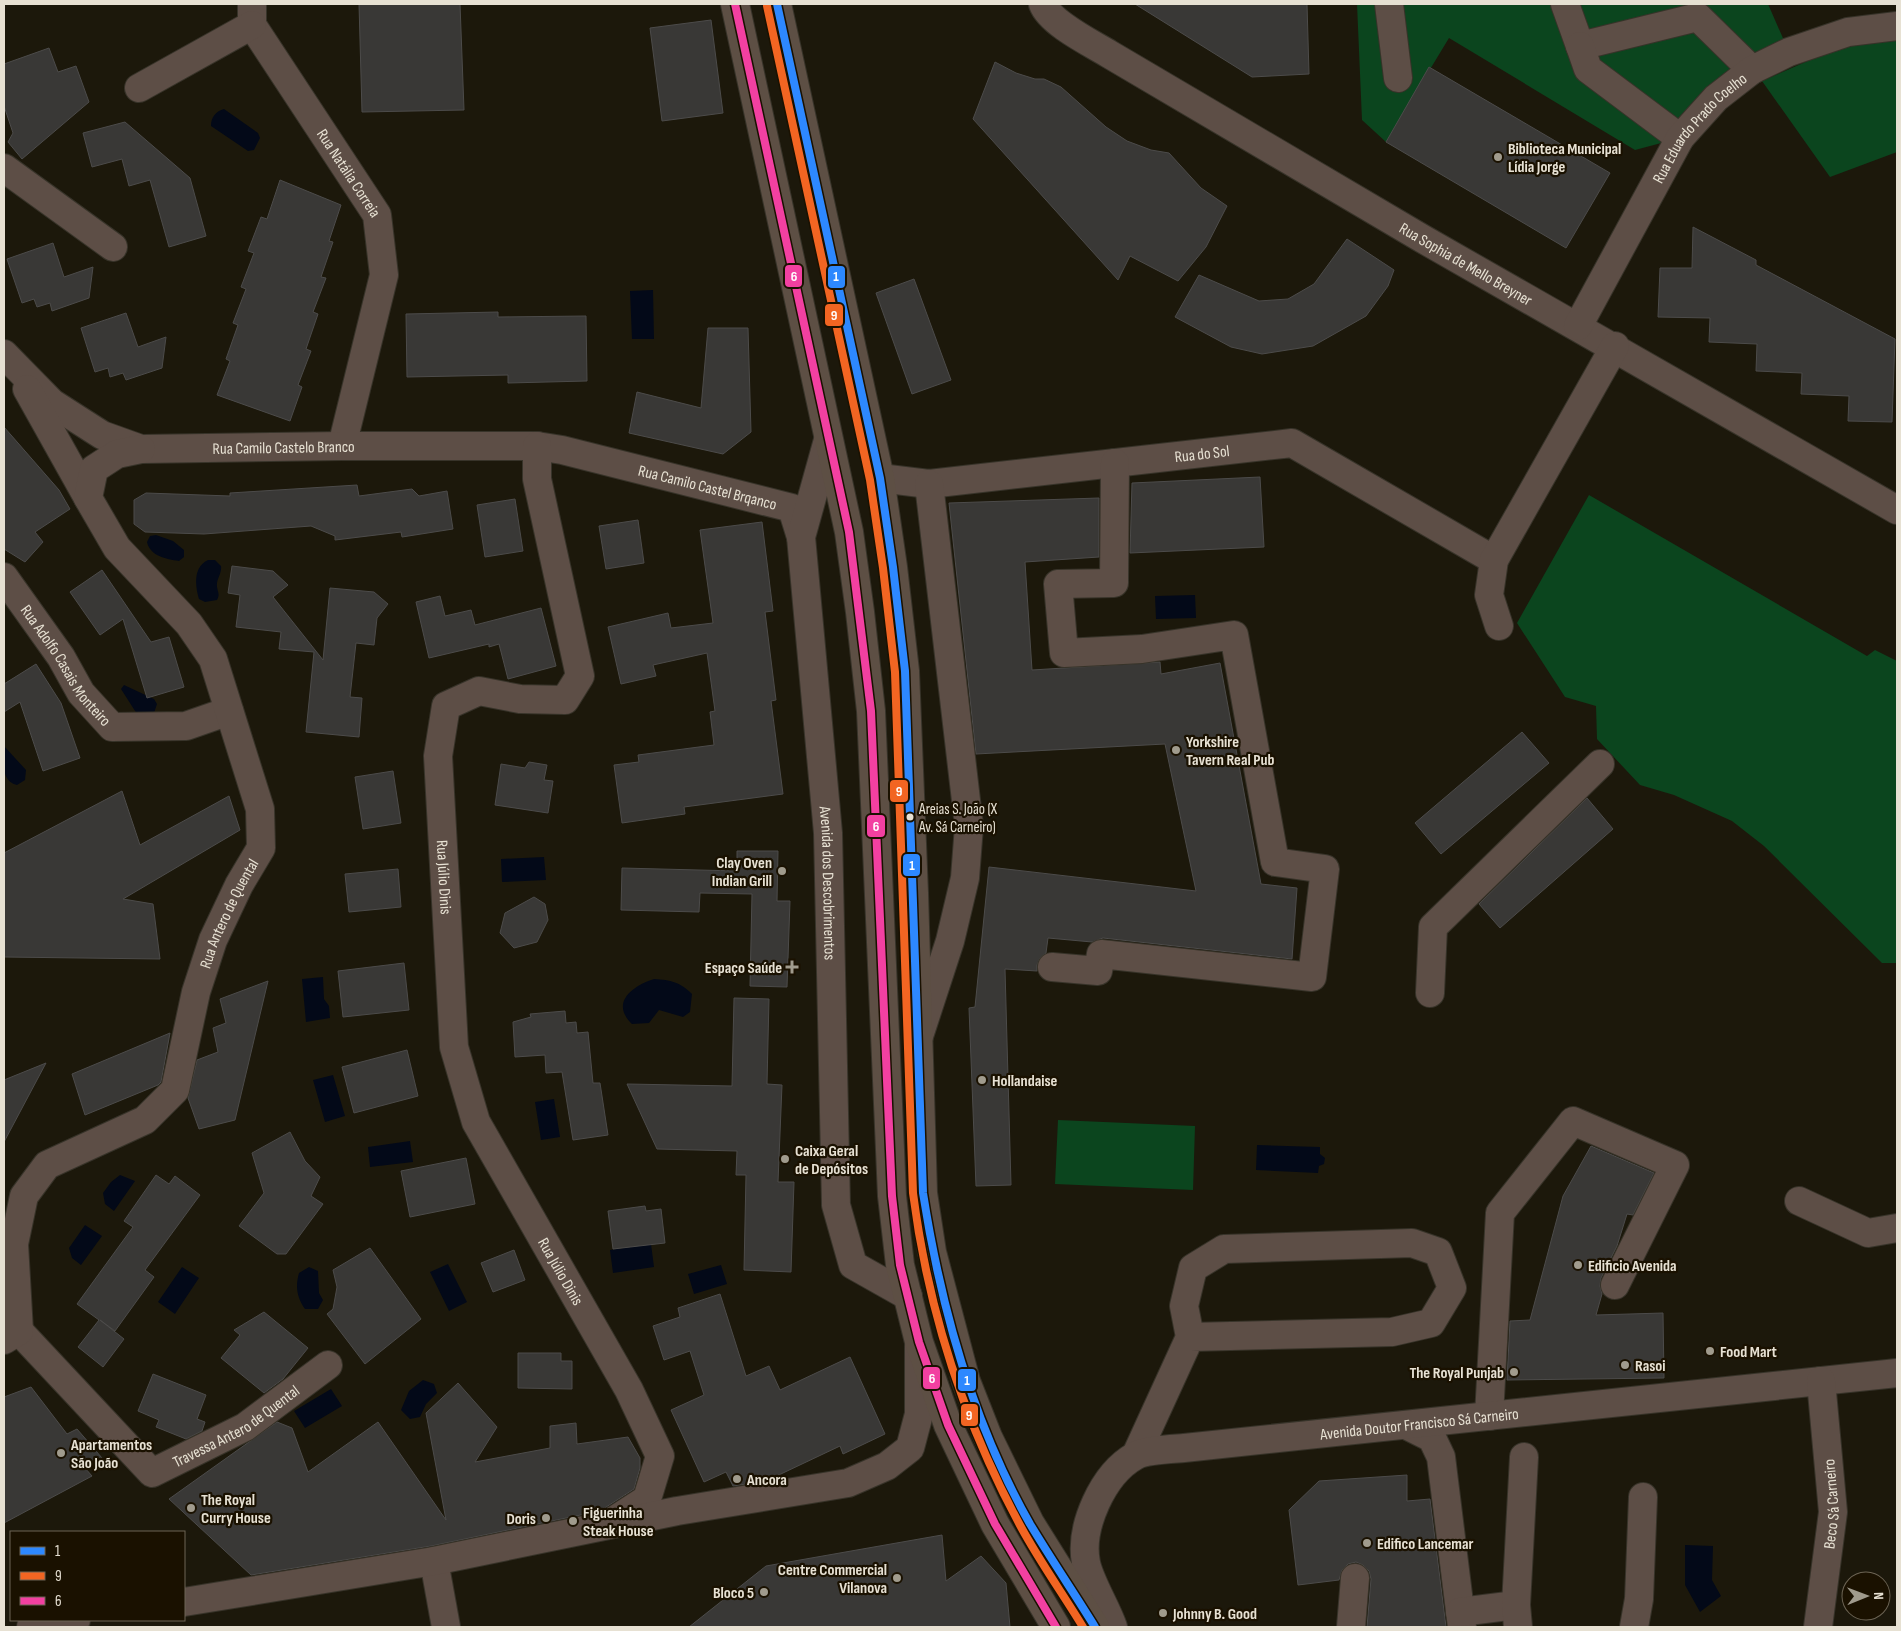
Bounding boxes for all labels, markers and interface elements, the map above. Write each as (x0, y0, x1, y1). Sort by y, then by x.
street label: Rua Eduardo Prado Coelho (1649, 70, 1751, 187)
street label: Rua Natália Correia (312, 126, 384, 222)
place label: Biblioteca Municipal Lídia Jorge (1508, 140, 1621, 177)
marker: Biblioteca Municipal Lídia Jorge (1492, 151, 1504, 163)
street label: Rua Sophia de Mello Breyner (1396, 219, 1536, 311)
line badge: 6 (784, 264, 803, 288)
line badge: 1 (827, 265, 846, 289)
text: 6 (791, 268, 798, 285)
text: 1 (833, 268, 839, 285)
line badge: 9 (824, 303, 844, 327)
text: 9 (831, 307, 838, 324)
street label: Rua Camilo Castelo Branco (212, 438, 355, 459)
street label: Rua do Sol (1174, 442, 1231, 467)
street label: Rua Camilo Castel Brqanco (636, 462, 779, 515)
street label: Rua Adolfo Casais Monteiro (16, 602, 114, 731)
place label: Yorkshire Tavern Real Pub (1186, 733, 1274, 770)
marker: Yorkshire Tavern Real Pub (1170, 744, 1182, 756)
line badge: 9 (889, 779, 909, 803)
text: 9 (896, 783, 903, 800)
place label: Areias S. João (X Av. Sá Carneiro) (918, 800, 998, 837)
street label: Avenida dos Descobrimentos (815, 804, 839, 961)
marker: Areias S. João (X Av. Sá Carneiro) (905, 812, 915, 822)
line badge: 6 (866, 814, 886, 838)
text: 6 (873, 818, 880, 835)
street label: Rua Júlio Dinis (432, 839, 455, 915)
line badge: 1 (902, 853, 921, 877)
place label: Clay Oven Indian Grill (712, 854, 772, 891)
street label: Rua Antero de Quental (196, 856, 263, 971)
text: 1 (909, 857, 915, 874)
marker: Clay Oven Indian Grill (776, 865, 788, 877)
place label: Espaço Saúde (705, 959, 782, 978)
marker: Espaço Saúde (786, 961, 798, 973)
place label: Hollandaise (992, 1072, 1058, 1091)
marker: Hollandaise (976, 1074, 988, 1086)
place label: Caixa Geral de Depósitos (795, 1142, 868, 1179)
marker: Caixa Geral de Depósitos (779, 1153, 791, 1165)
street label: Rua Júlio Dinis (533, 1235, 587, 1309)
place label: Edificio Avenida (1588, 1257, 1677, 1276)
marker: Edificio Avenida (1572, 1259, 1584, 1271)
place label: Food Mart (1720, 1343, 1777, 1362)
marker: Food Mart (1704, 1345, 1716, 1357)
place label: Rasoi (1635, 1357, 1666, 1376)
marker: Rasoi (1619, 1359, 1631, 1371)
place label: The Royal Punjab (1409, 1364, 1504, 1383)
line badge: 6 (922, 1366, 941, 1390)
marker: The Royal Punjab (1508, 1366, 1520, 1378)
line badge: 1 (957, 1368, 977, 1392)
text: 6 (929, 1370, 936, 1387)
text: 1 (964, 1372, 970, 1389)
street label: Travessa Antero de Quental (170, 1382, 304, 1472)
line badge: 9 (960, 1403, 979, 1427)
street label: Avenida Doutor Francisco Sá Carneiro (1318, 1405, 1520, 1445)
text: 9 (966, 1407, 973, 1424)
place label: Apartamentos São João (70, 1436, 152, 1473)
marker: Apartamentos São João (55, 1447, 67, 1459)
street label: Beco Sá Carneiro (1820, 1458, 1844, 1550)
place label: Ancora (746, 1471, 787, 1490)
marker: Ancora (731, 1473, 743, 1485)
place label: The Royal Curry House (201, 1491, 271, 1528)
marker: The Royal Curry House (185, 1502, 197, 1514)
place label: Figuerinha Steak House (583, 1504, 654, 1541)
place label: Doris (506, 1510, 536, 1529)
marker: Doris (540, 1512, 552, 1524)
marker: Figuerinha Steak House (567, 1515, 579, 1527)
legend (10, 1531, 185, 1621)
place label: Edifico Lancemar (1377, 1535, 1473, 1554)
marker: Edifico Lancemar (1361, 1537, 1373, 1549)
text: 1 (55, 1542, 61, 1561)
place label: Centre Commercial Vilanova (778, 1561, 887, 1598)
text: 9 (55, 1567, 62, 1586)
north arrow (1841, 1571, 1891, 1621)
marker: Centre Commercial Vilanova (891, 1572, 903, 1584)
place label: Bloco 5 (713, 1584, 754, 1603)
marker: Bloco 5 (758, 1586, 770, 1598)
text: 6 (55, 1592, 62, 1611)
text: N (1870, 1592, 1887, 1600)
place label: Johnny B. Good (1172, 1605, 1257, 1624)
marker: Johnny B. Good (1157, 1607, 1169, 1619)

